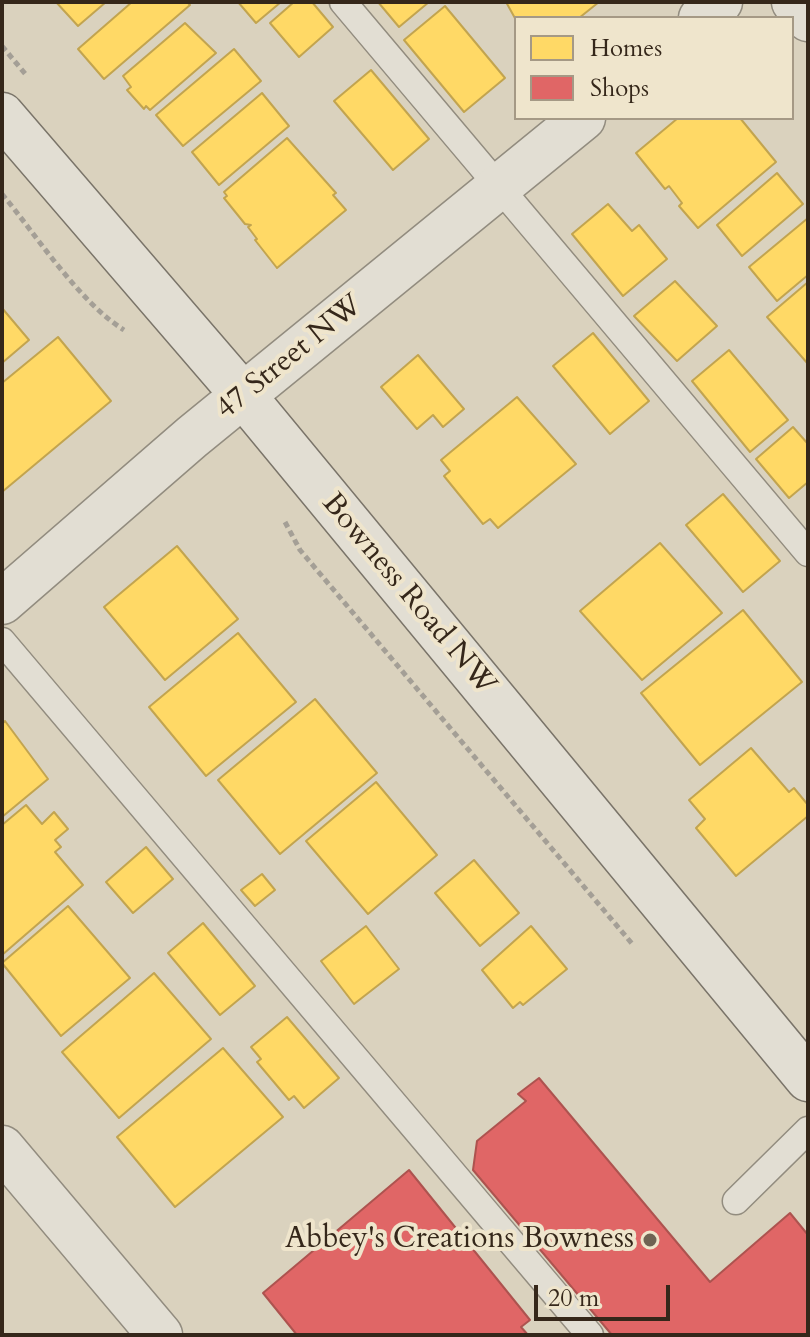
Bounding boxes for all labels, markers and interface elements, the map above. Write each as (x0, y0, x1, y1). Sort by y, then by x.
legend (514, 16, 794, 120)
text: Homes (590, 32, 662, 65)
text: Shops (590, 72, 649, 105)
street label: 47 Street NW (210, 288, 370, 428)
street label: Bowness Road NW (313, 487, 503, 703)
place label: Abbey's Creations Bowness (285, 1222, 634, 1258)
marker: Abbey's Creations Bowness (641, 1231, 659, 1249)
scale bar (538, 1269, 674, 1319)
text: 20 m (548, 1282, 599, 1315)

